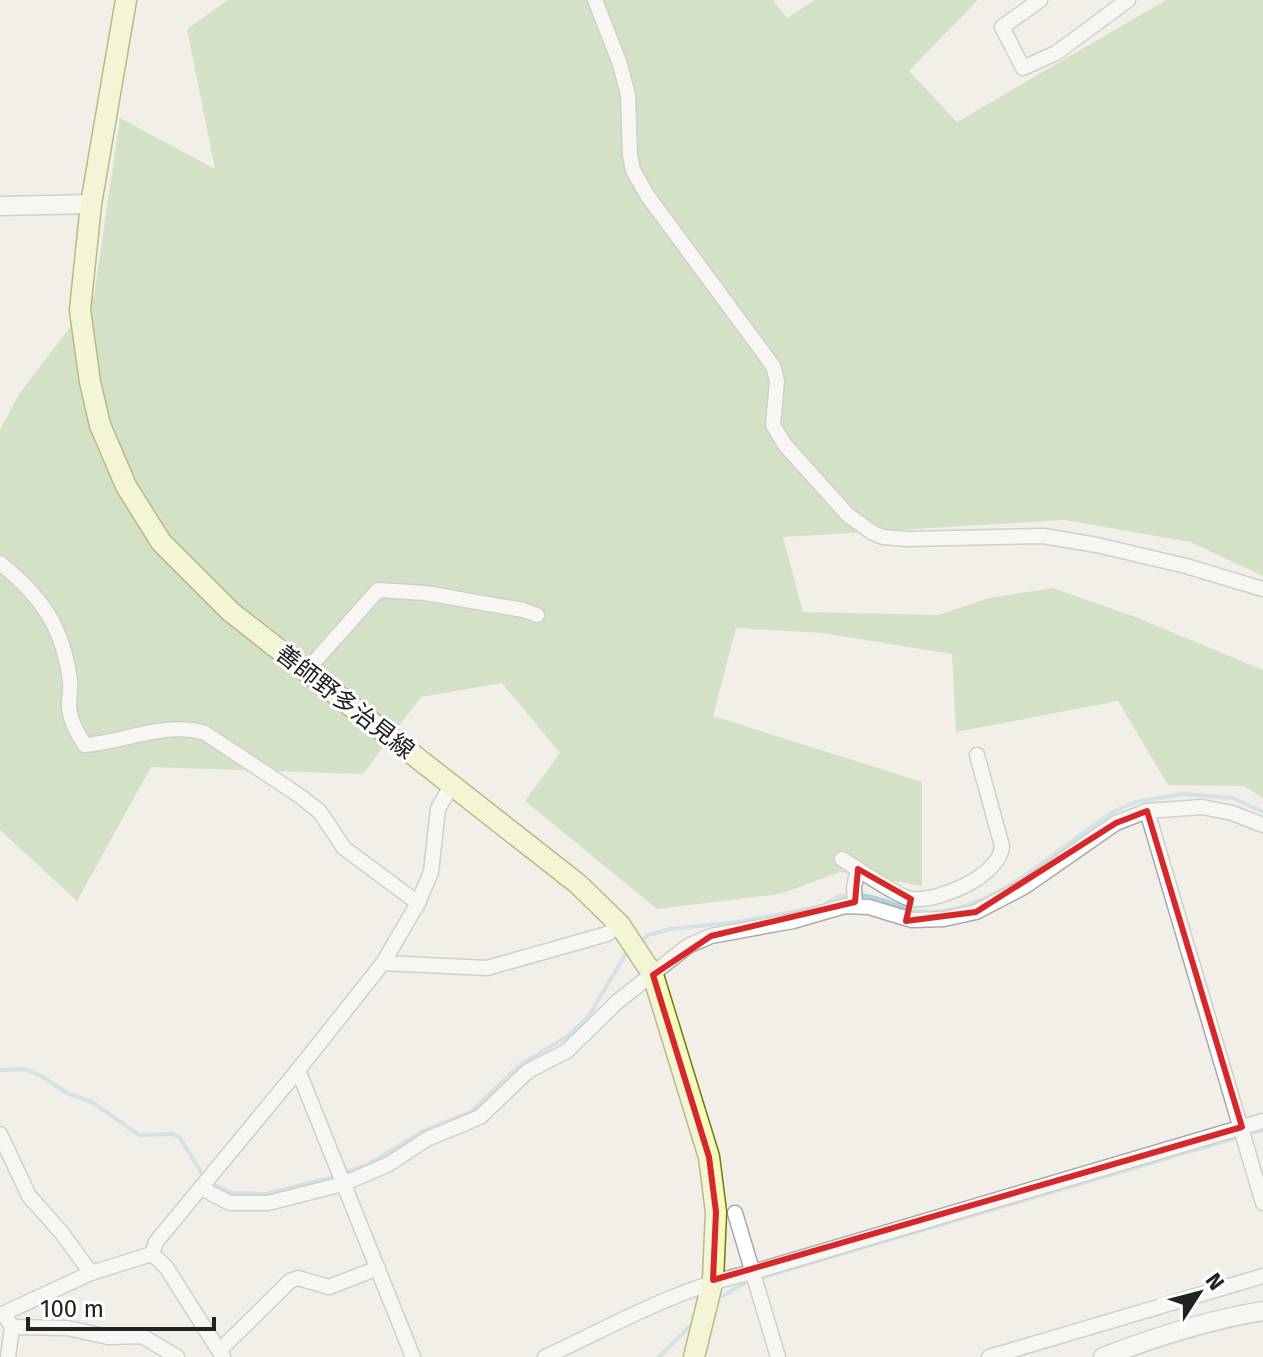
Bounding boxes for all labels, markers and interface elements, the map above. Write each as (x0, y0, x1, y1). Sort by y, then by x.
street label: 善師野多治見線 (270, 639, 420, 765)
north arrow (1159, 1253, 1239, 1333)
text: N (1200, 1268, 1230, 1295)
scale bar (28, 1281, 214, 1331)
text: 100 m (40, 1295, 104, 1323)

